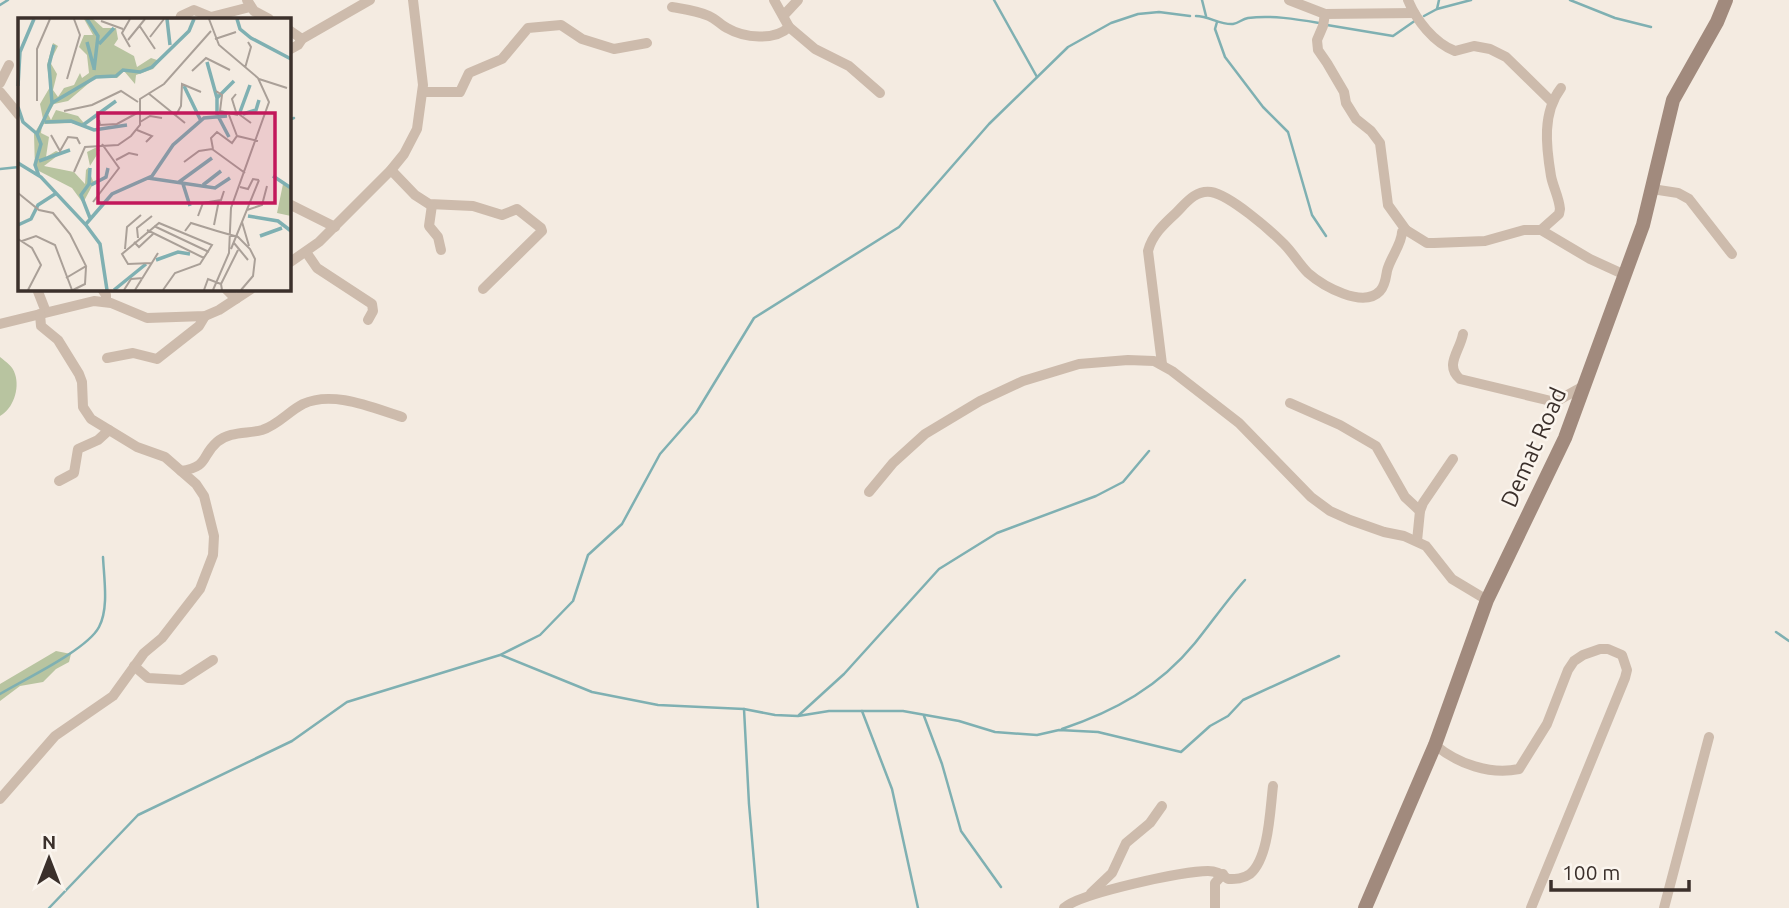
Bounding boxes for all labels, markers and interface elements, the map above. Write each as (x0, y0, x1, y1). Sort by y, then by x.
inset map (18, 18, 290, 290)
street label: Demat Road (1496, 383, 1570, 511)
north arrow (14, 824, 84, 894)
text: N (42, 831, 56, 853)
scale bar (1551, 848, 1689, 892)
text: 100 m (1562, 860, 1620, 884)

